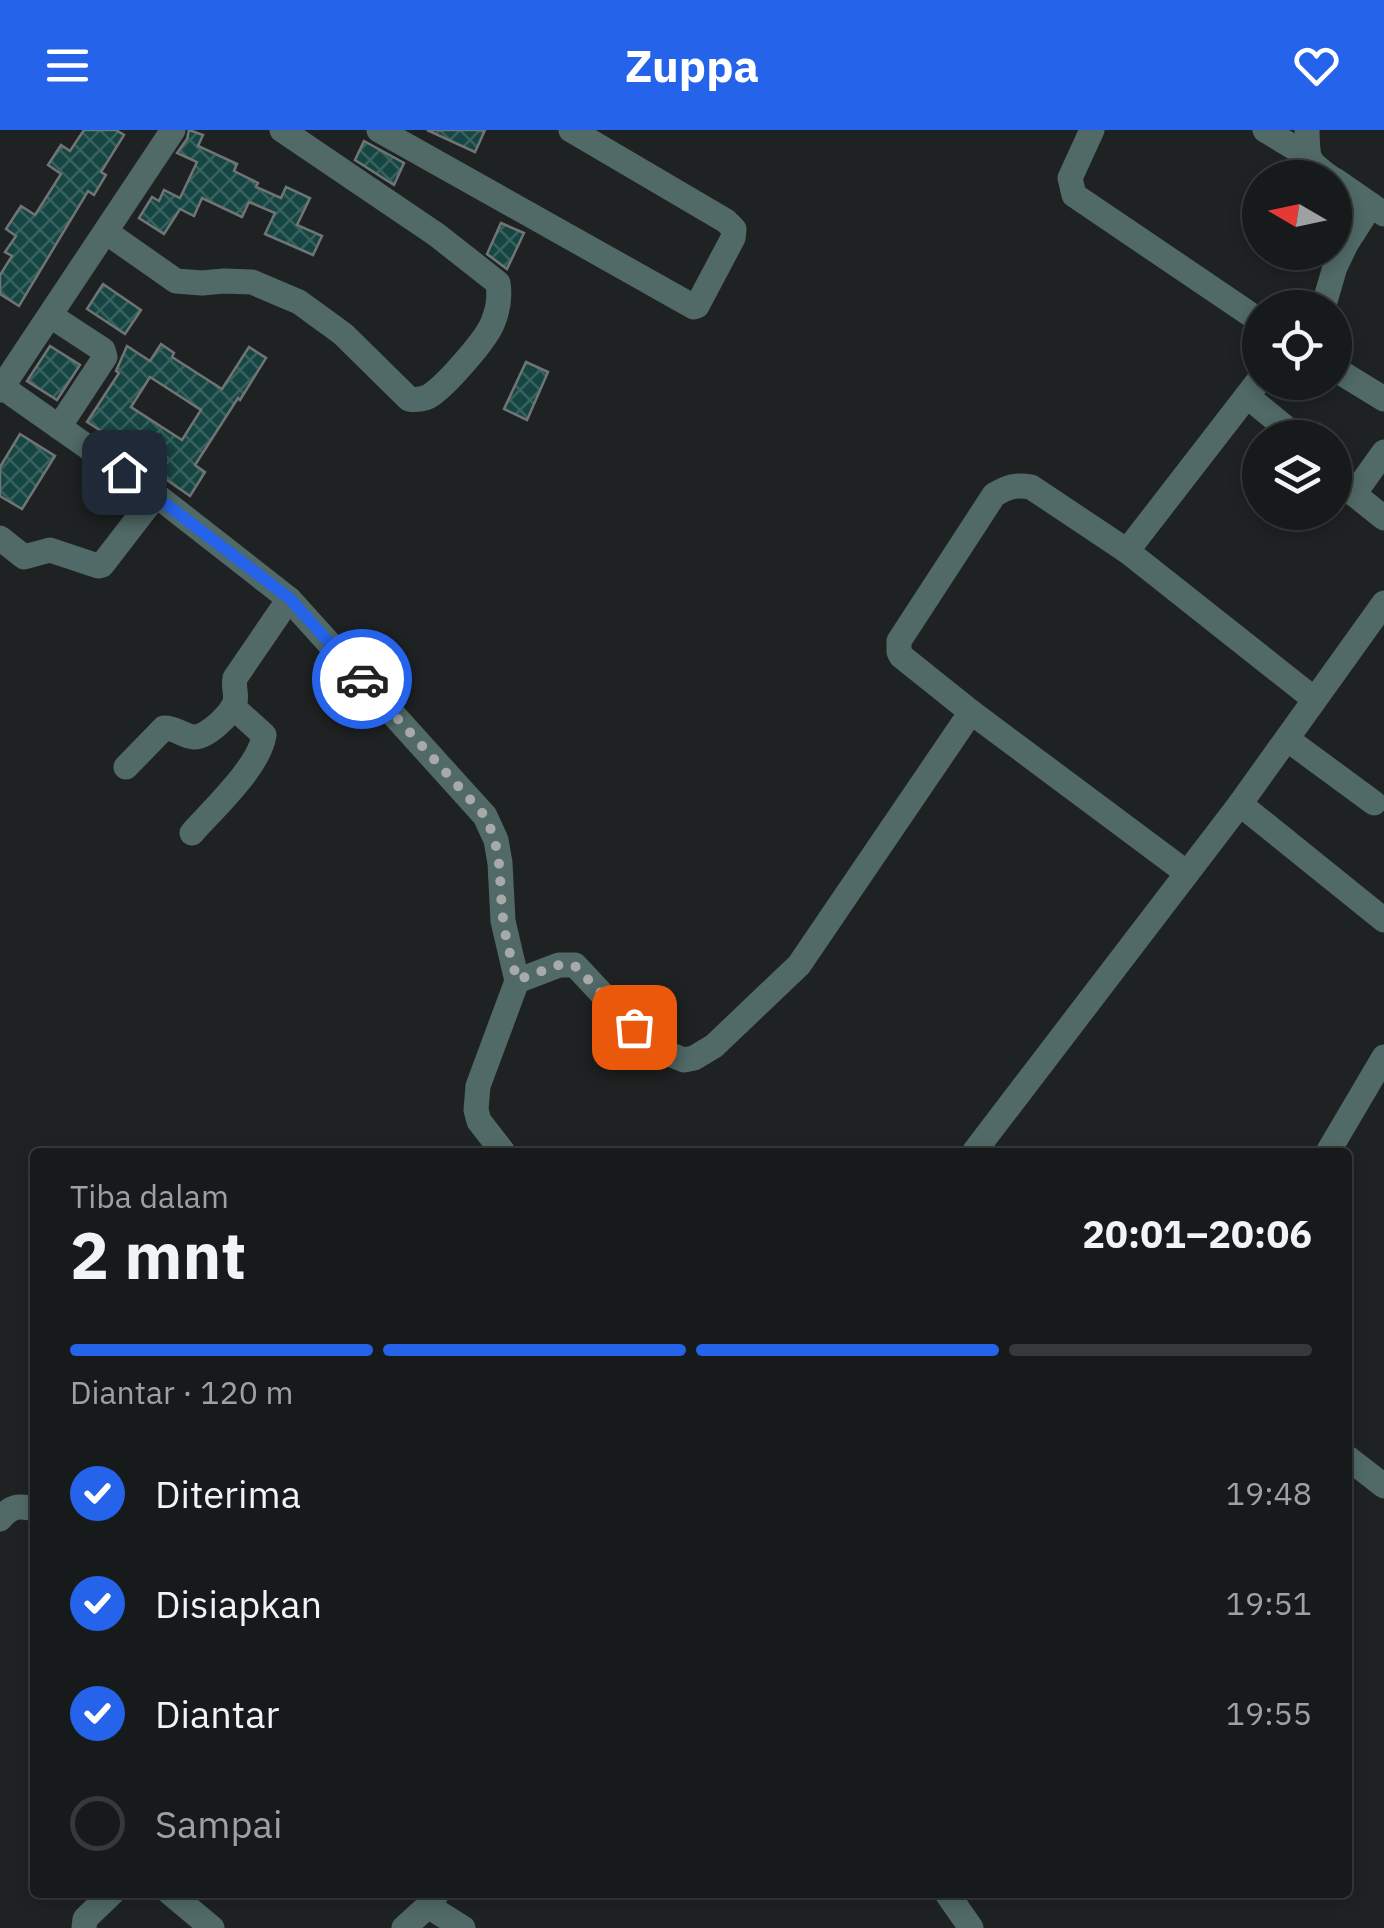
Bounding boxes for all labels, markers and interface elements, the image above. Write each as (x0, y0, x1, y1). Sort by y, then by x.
text: Zuppa (625, 36, 759, 94)
icon: menu (40, 38, 95, 93)
icon: heart (1289, 38, 1344, 93)
north arrow (1242, 160, 1352, 270)
map controls (1242, 160, 1352, 530)
button: locate (1242, 290, 1352, 400)
button: layers (1242, 420, 1352, 530)
pin (82, 430, 167, 515)
icon: home (97, 445, 152, 500)
courier (312, 629, 412, 729)
icon: car (335, 652, 390, 707)
pin (592, 985, 677, 1070)
icon: bag (607, 1000, 662, 1055)
text: Tiba dalam (70, 1175, 229, 1217)
text: 20:01–20:06 (1082, 1209, 1312, 1258)
text: 2 mnt (70, 1212, 246, 1297)
text: Diantar · 120 m (70, 1371, 293, 1413)
icon: check (70, 1466, 125, 1521)
text: Diterima (155, 1469, 301, 1518)
text: 19:48 (1226, 1472, 1312, 1514)
icon: check (70, 1576, 125, 1631)
text: Disiapkan (155, 1579, 322, 1628)
text: 19:51 (1226, 1582, 1312, 1624)
icon: check (70, 1686, 125, 1741)
text: Diantar (155, 1689, 279, 1738)
text: 19:55 (1226, 1692, 1312, 1734)
text: Sampai (155, 1799, 282, 1848)

